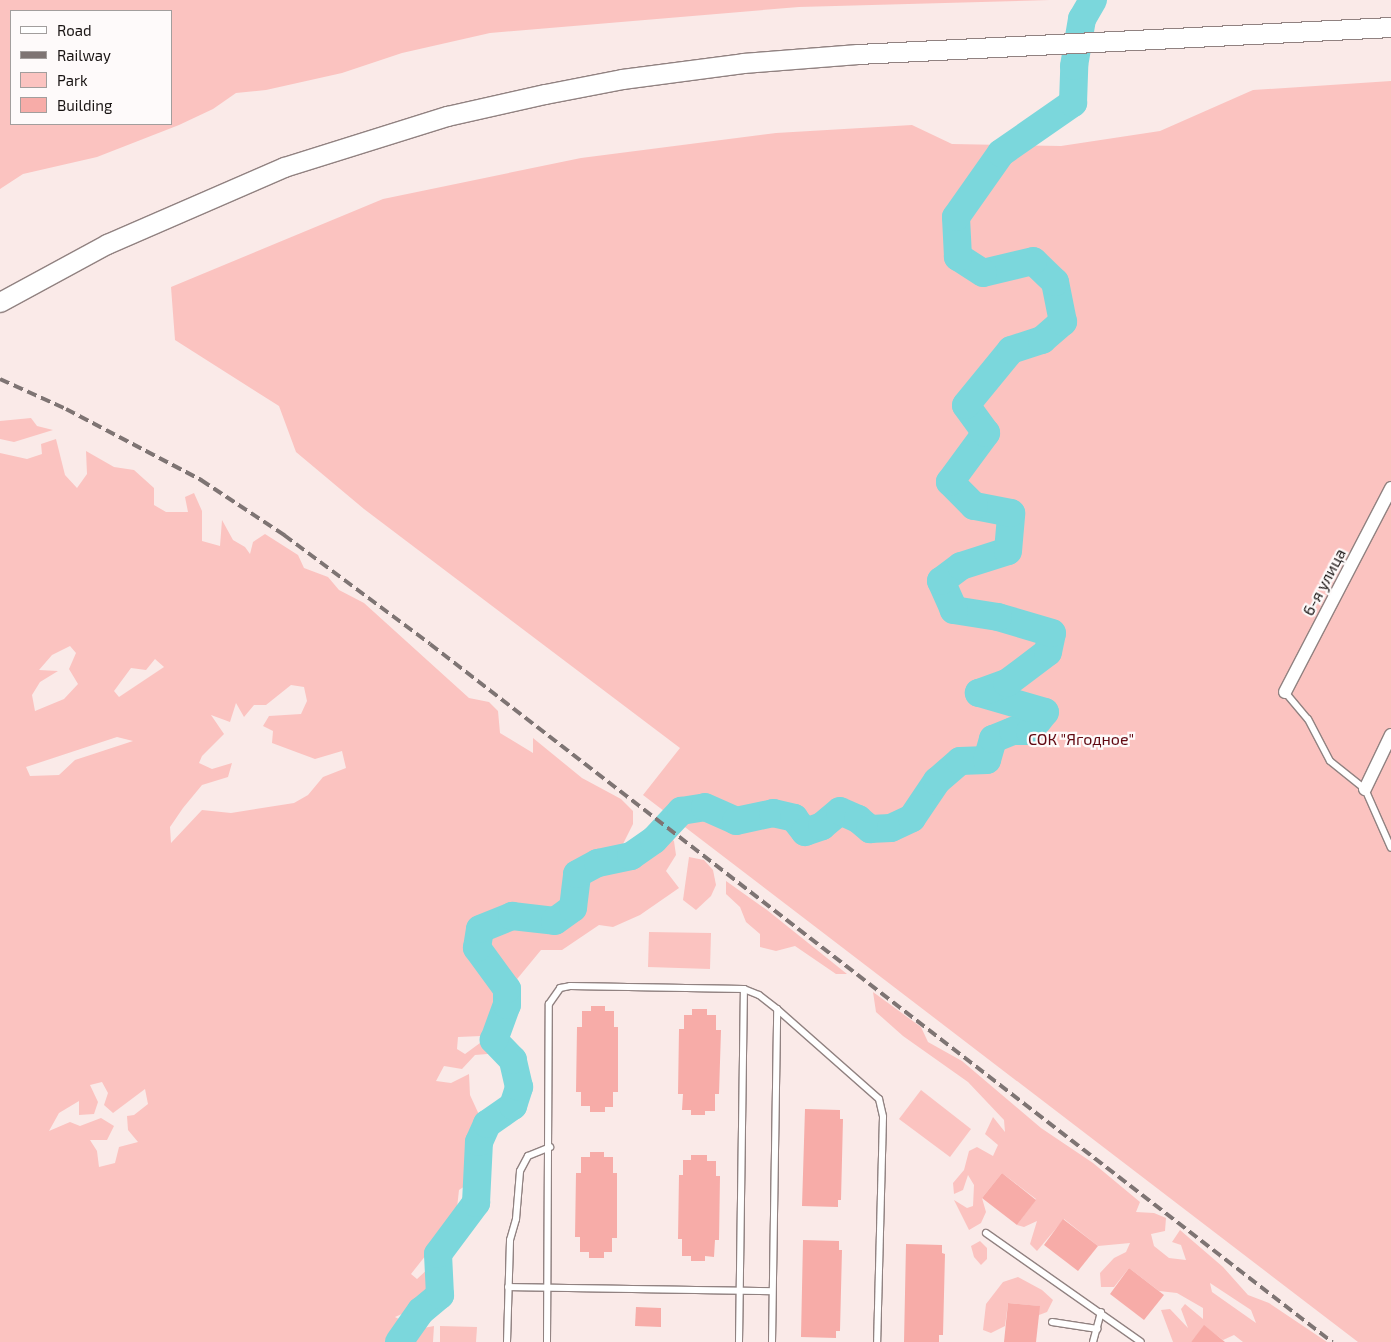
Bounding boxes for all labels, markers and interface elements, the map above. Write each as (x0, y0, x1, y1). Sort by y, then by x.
legend (10, 10, 172, 125)
text: Road (57, 21, 92, 39)
text: Railway (57, 46, 111, 64)
text: Park (57, 71, 88, 89)
text: Building (57, 96, 112, 114)
street label: 6-я улица (1298, 545, 1350, 619)
park label: СОК "Ягодное" (1028, 729, 1134, 749)

